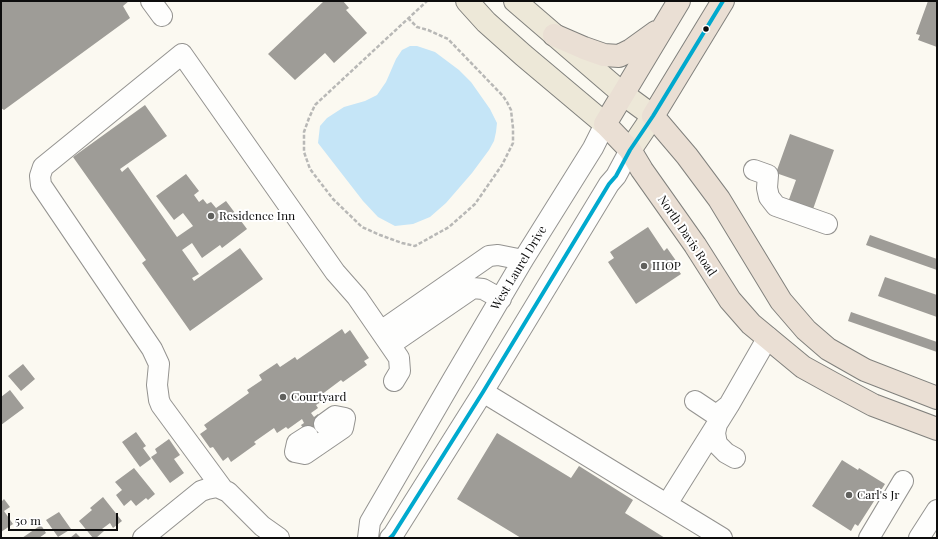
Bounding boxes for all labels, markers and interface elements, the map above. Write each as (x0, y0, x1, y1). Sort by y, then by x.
unlabelled marker (701, 24, 711, 34)
street label: North Davis Road (655, 193, 719, 279)
place label: Residence Inn (219, 209, 295, 223)
marker: Residence Inn (206, 211, 216, 221)
street label: West Laurel Drive (488, 223, 550, 313)
place label: IHOP (652, 259, 681, 273)
marker: IHOP (639, 261, 649, 271)
place label: Courtyard (291, 390, 346, 404)
marker: Courtyard (278, 392, 288, 402)
place label: Carl's Jr (857, 488, 899, 502)
marker: Carl's Jr (844, 490, 854, 500)
scale bar (10, 505, 120, 531)
text: 50 m (15, 512, 41, 528)

